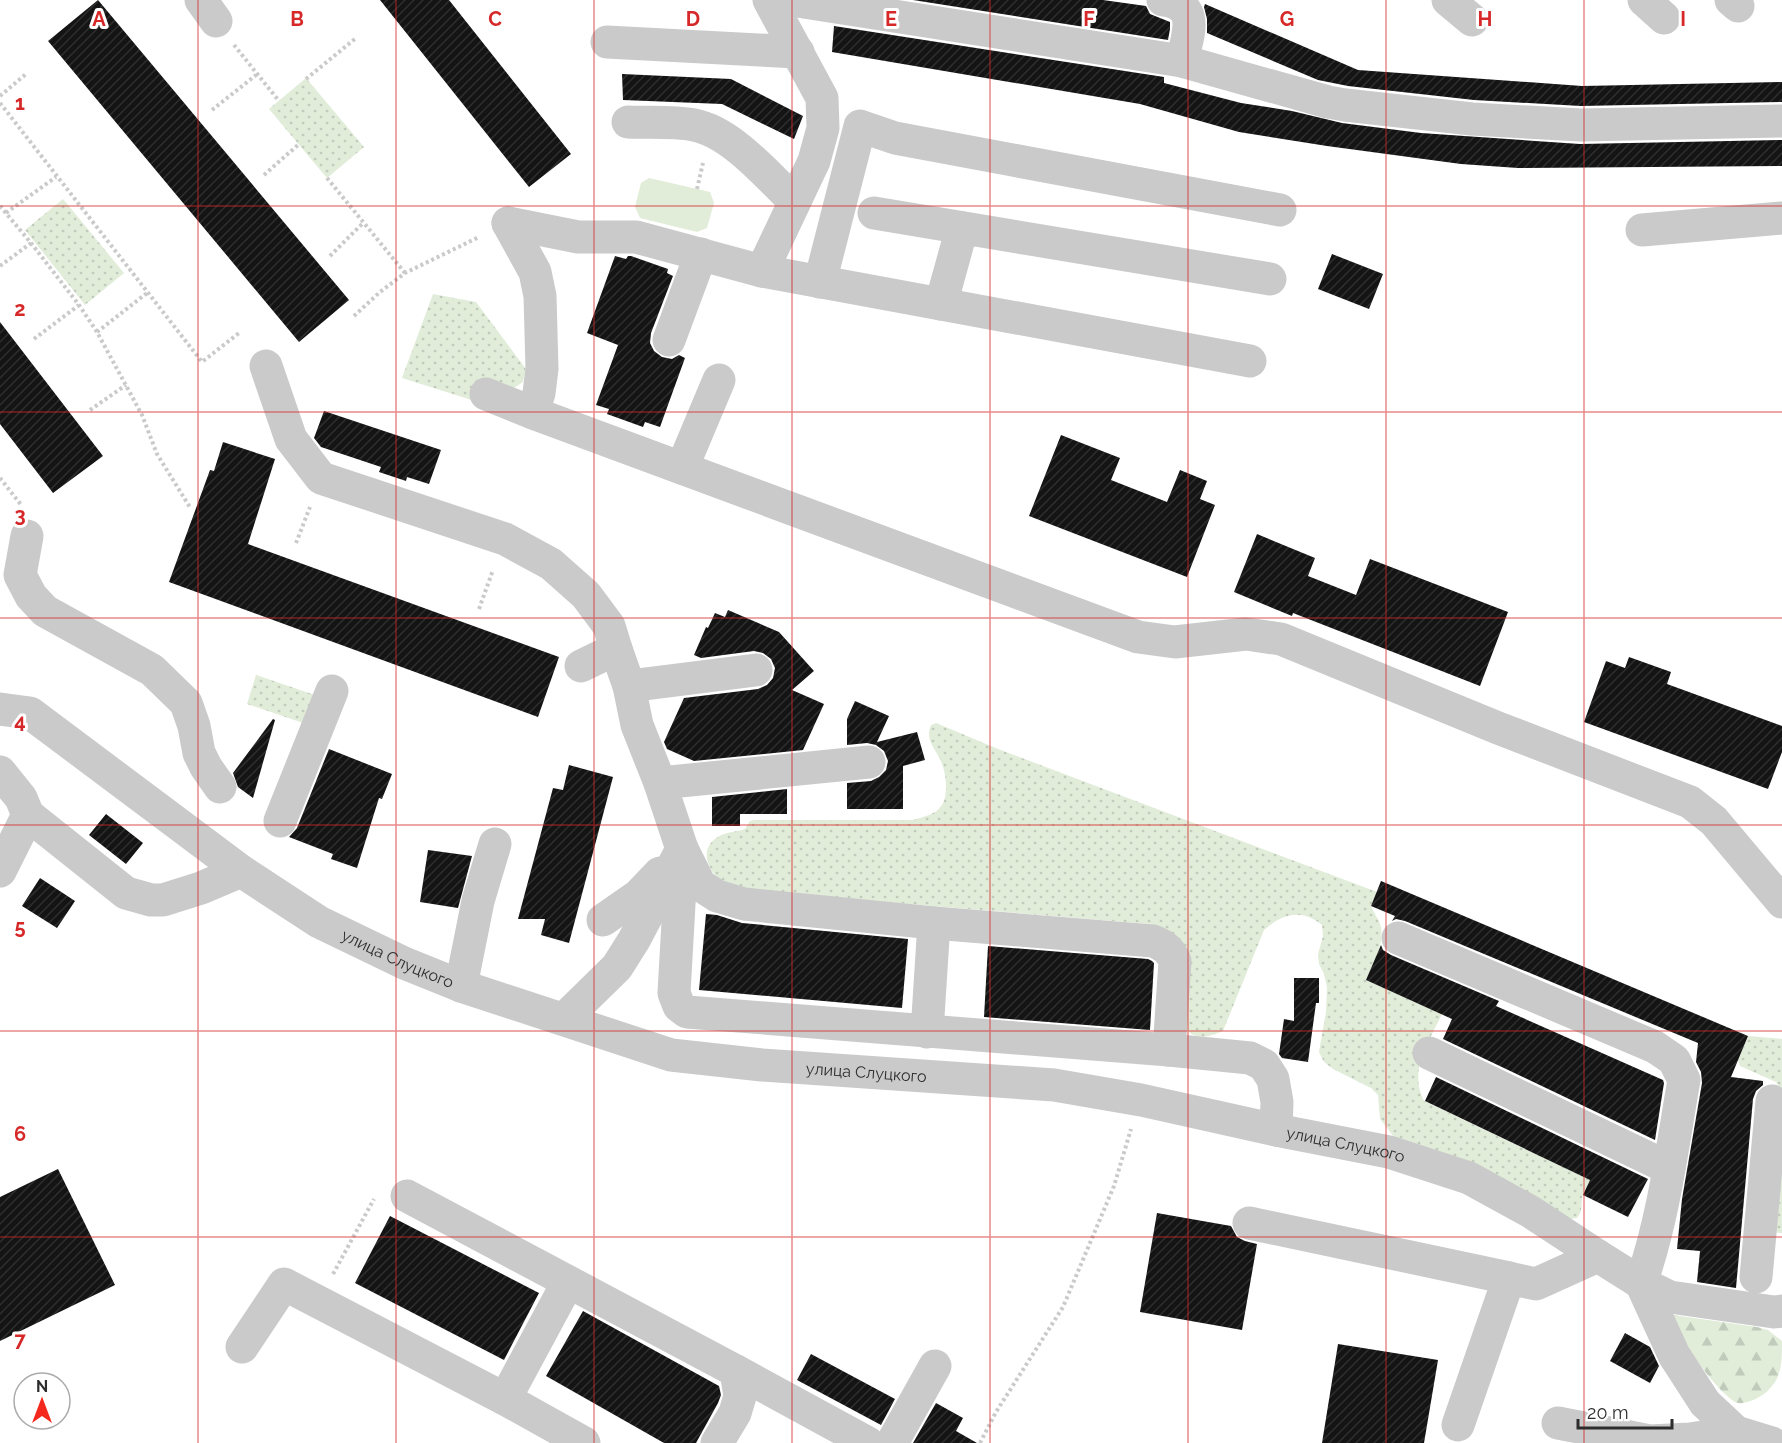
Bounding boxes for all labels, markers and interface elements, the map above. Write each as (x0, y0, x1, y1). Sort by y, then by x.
text: A (92, 7, 106, 31)
text: B (290, 7, 304, 31)
text: C (488, 7, 502, 31)
text: D (686, 7, 700, 31)
text: E (885, 7, 897, 31)
text: F (1083, 7, 1095, 31)
text: G (1280, 7, 1294, 31)
text: H (1478, 7, 1492, 31)
text: I (1680, 7, 1686, 31)
text: 1 (15, 91, 25, 115)
text: 2 (14, 297, 26, 321)
text: 3 (14, 503, 26, 527)
text: 4 (14, 709, 26, 733)
text: 5 (14, 915, 26, 939)
street label: улица Слуцкого (339, 925, 457, 992)
street label: улица Слуцкого (805, 1059, 927, 1086)
text: 6 (14, 1122, 26, 1146)
street label: улица Слуцкого (1285, 1123, 1408, 1167)
text: 7 (14, 1328, 26, 1352)
north arrow (12, 1371, 72, 1431)
text: N (36, 1377, 48, 1396)
scale bar (1578, 1392, 1672, 1430)
text: 20 m (1587, 1402, 1629, 1423)

